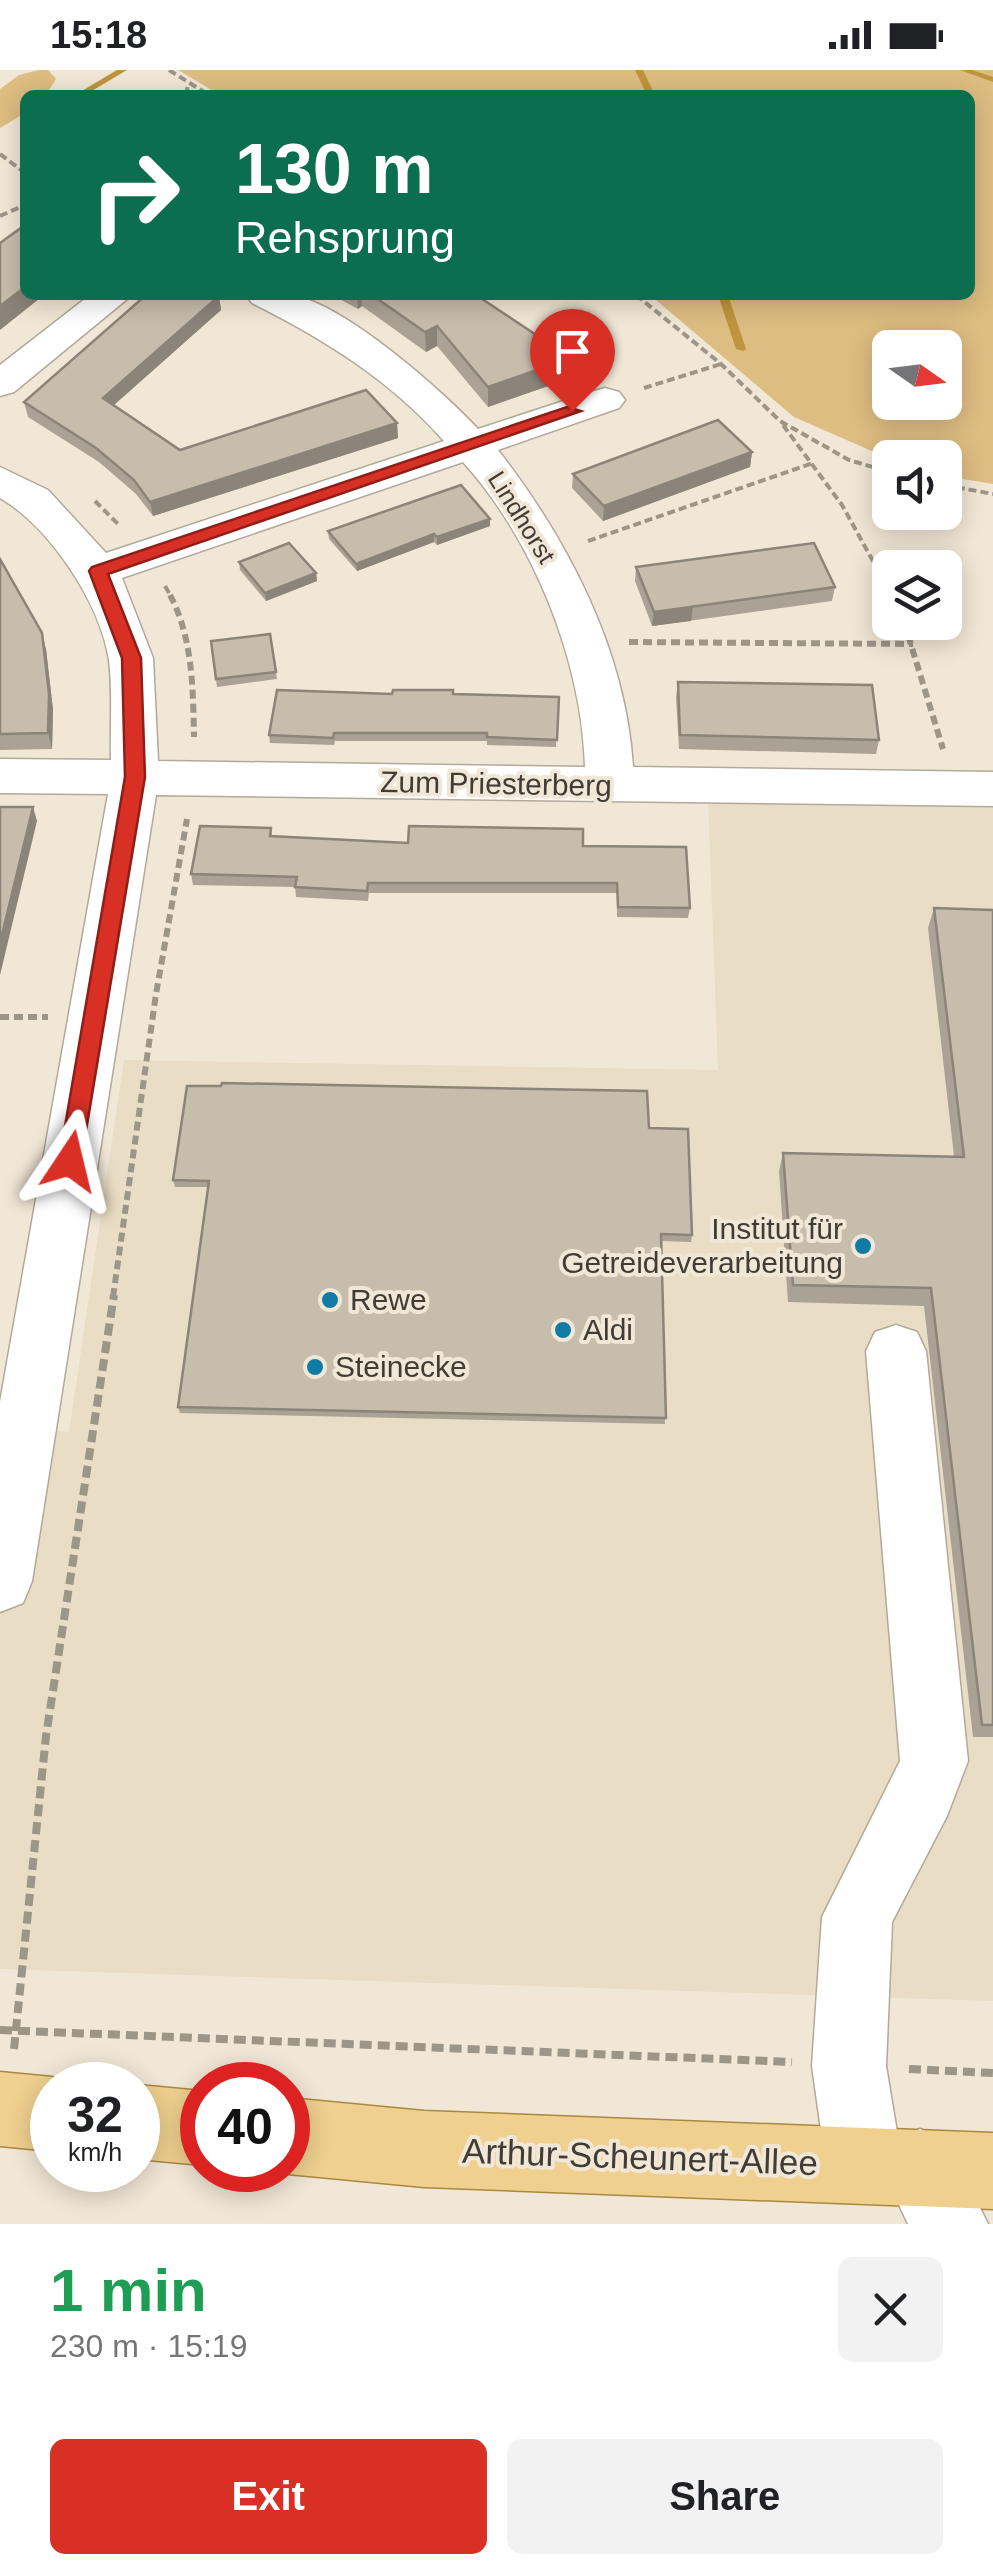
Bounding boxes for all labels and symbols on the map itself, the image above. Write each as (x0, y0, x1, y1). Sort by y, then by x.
pin (530, 309, 615, 412)
north arrow (872, 330, 962, 420)
street label: Lindhorst (483, 466, 561, 568)
street label: Zum Priesterberg (380, 765, 612, 802)
position arrow (18, 1109, 122, 1213)
place label: Institut für Getreideverarbeitung (561, 1212, 843, 1279)
marker: Institut für Getreideverarbeitung (852, 1235, 874, 1257)
place label: Rewe (350, 1283, 427, 1316)
marker: Rewe (319, 1289, 341, 1311)
place label: Aldi (583, 1313, 633, 1346)
marker: Aldi (552, 1319, 574, 1341)
place label: Steinecke (335, 1350, 467, 1383)
marker: Steinecke (304, 1356, 326, 1378)
speed limit sign: 40 (180, 2062, 310, 2192)
street label: Arthur-Scheunert-Allee (461, 2131, 819, 2182)

